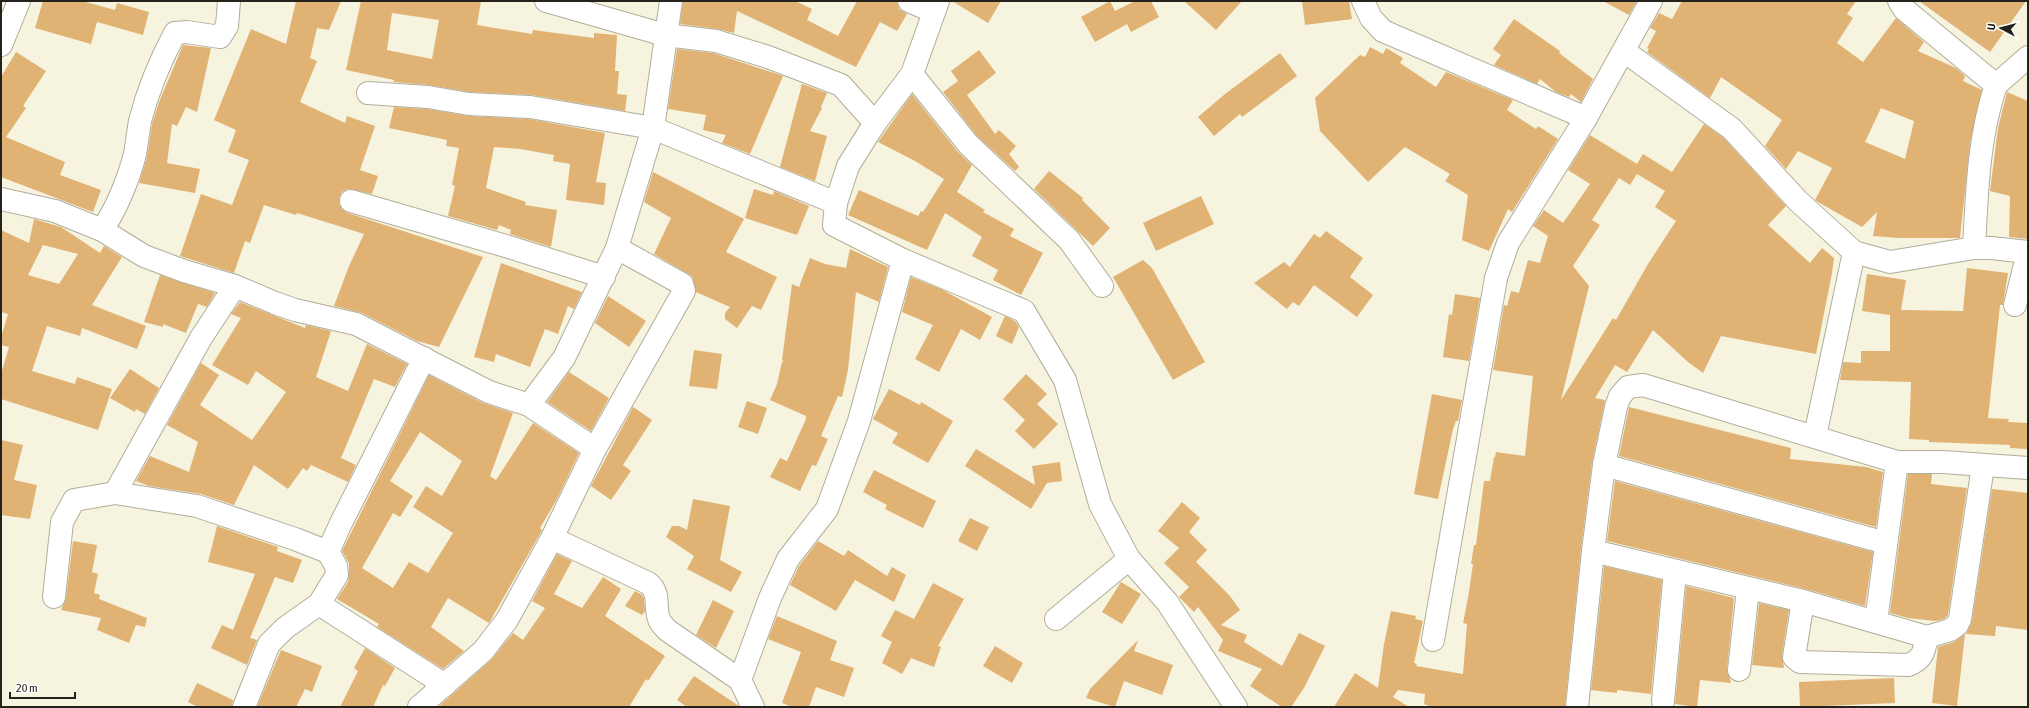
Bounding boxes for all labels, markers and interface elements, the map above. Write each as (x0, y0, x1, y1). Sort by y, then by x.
north arrow (1981, 8, 2021, 48)
text: U (1985, 23, 1997, 31)
scale bar (10, 674, 75, 700)
text: 20 m (16, 681, 38, 695)

